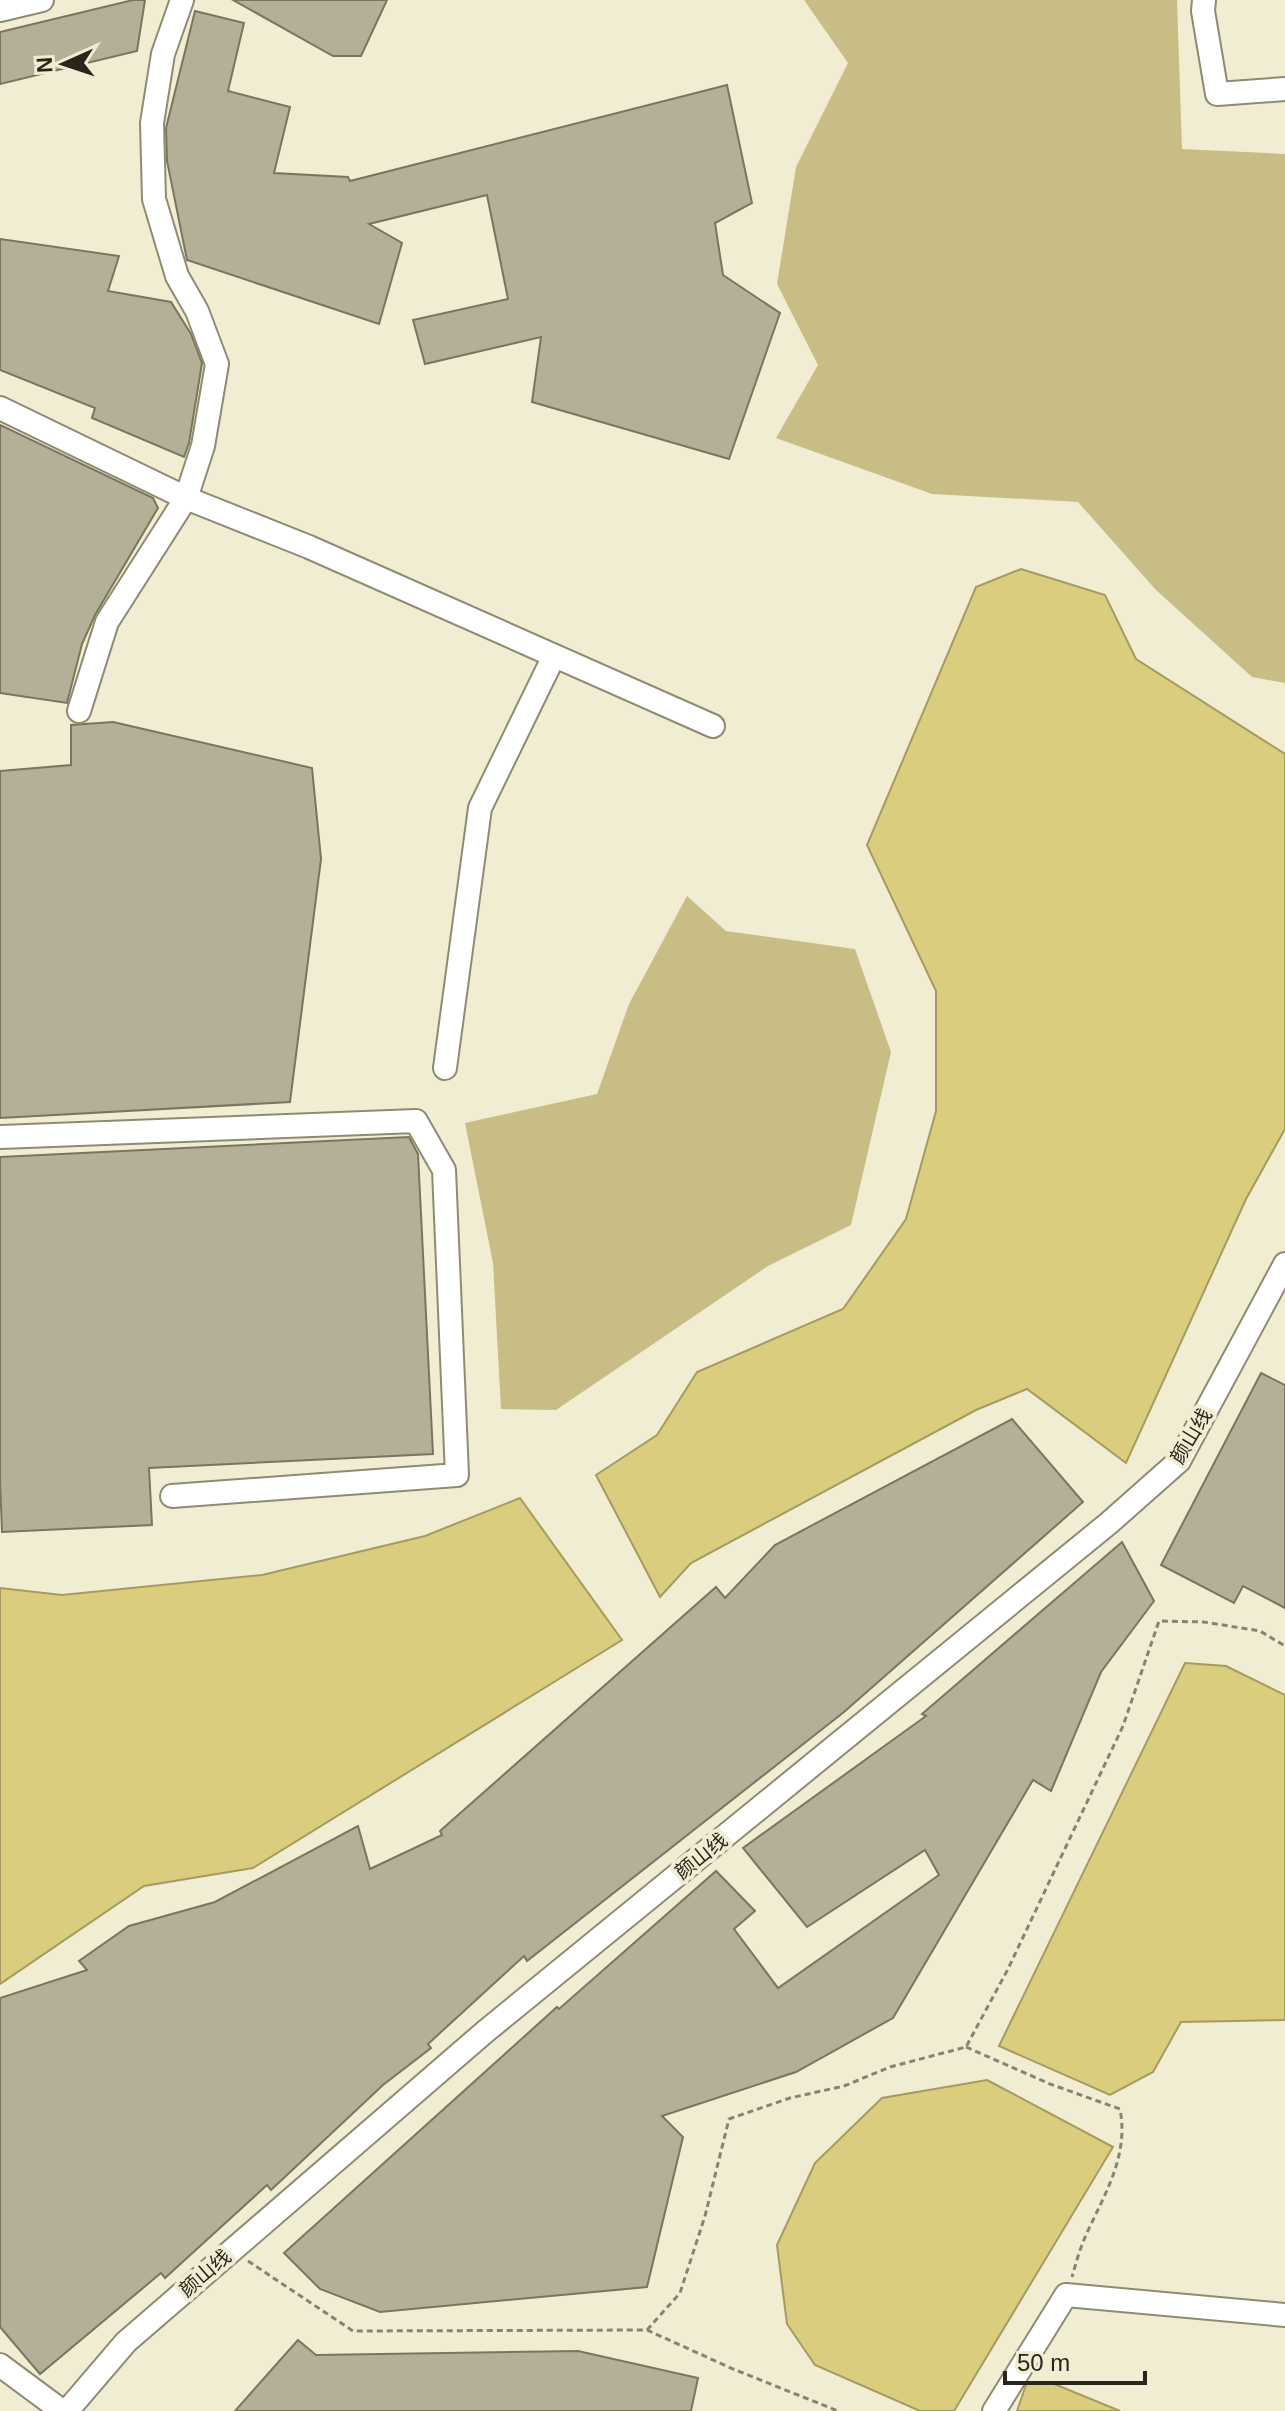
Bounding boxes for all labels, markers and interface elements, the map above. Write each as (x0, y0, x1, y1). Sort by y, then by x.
north arrow (24, 24, 104, 104)
text: N (32, 56, 57, 74)
street label: 颜山线 (1166, 1405, 1216, 1467)
street label: 颜山线 (671, 1829, 731, 1883)
street label: 颜山线 (175, 2245, 235, 2301)
scale bar (1005, 2335, 1145, 2385)
text: 50 m (1017, 2349, 1070, 2376)

